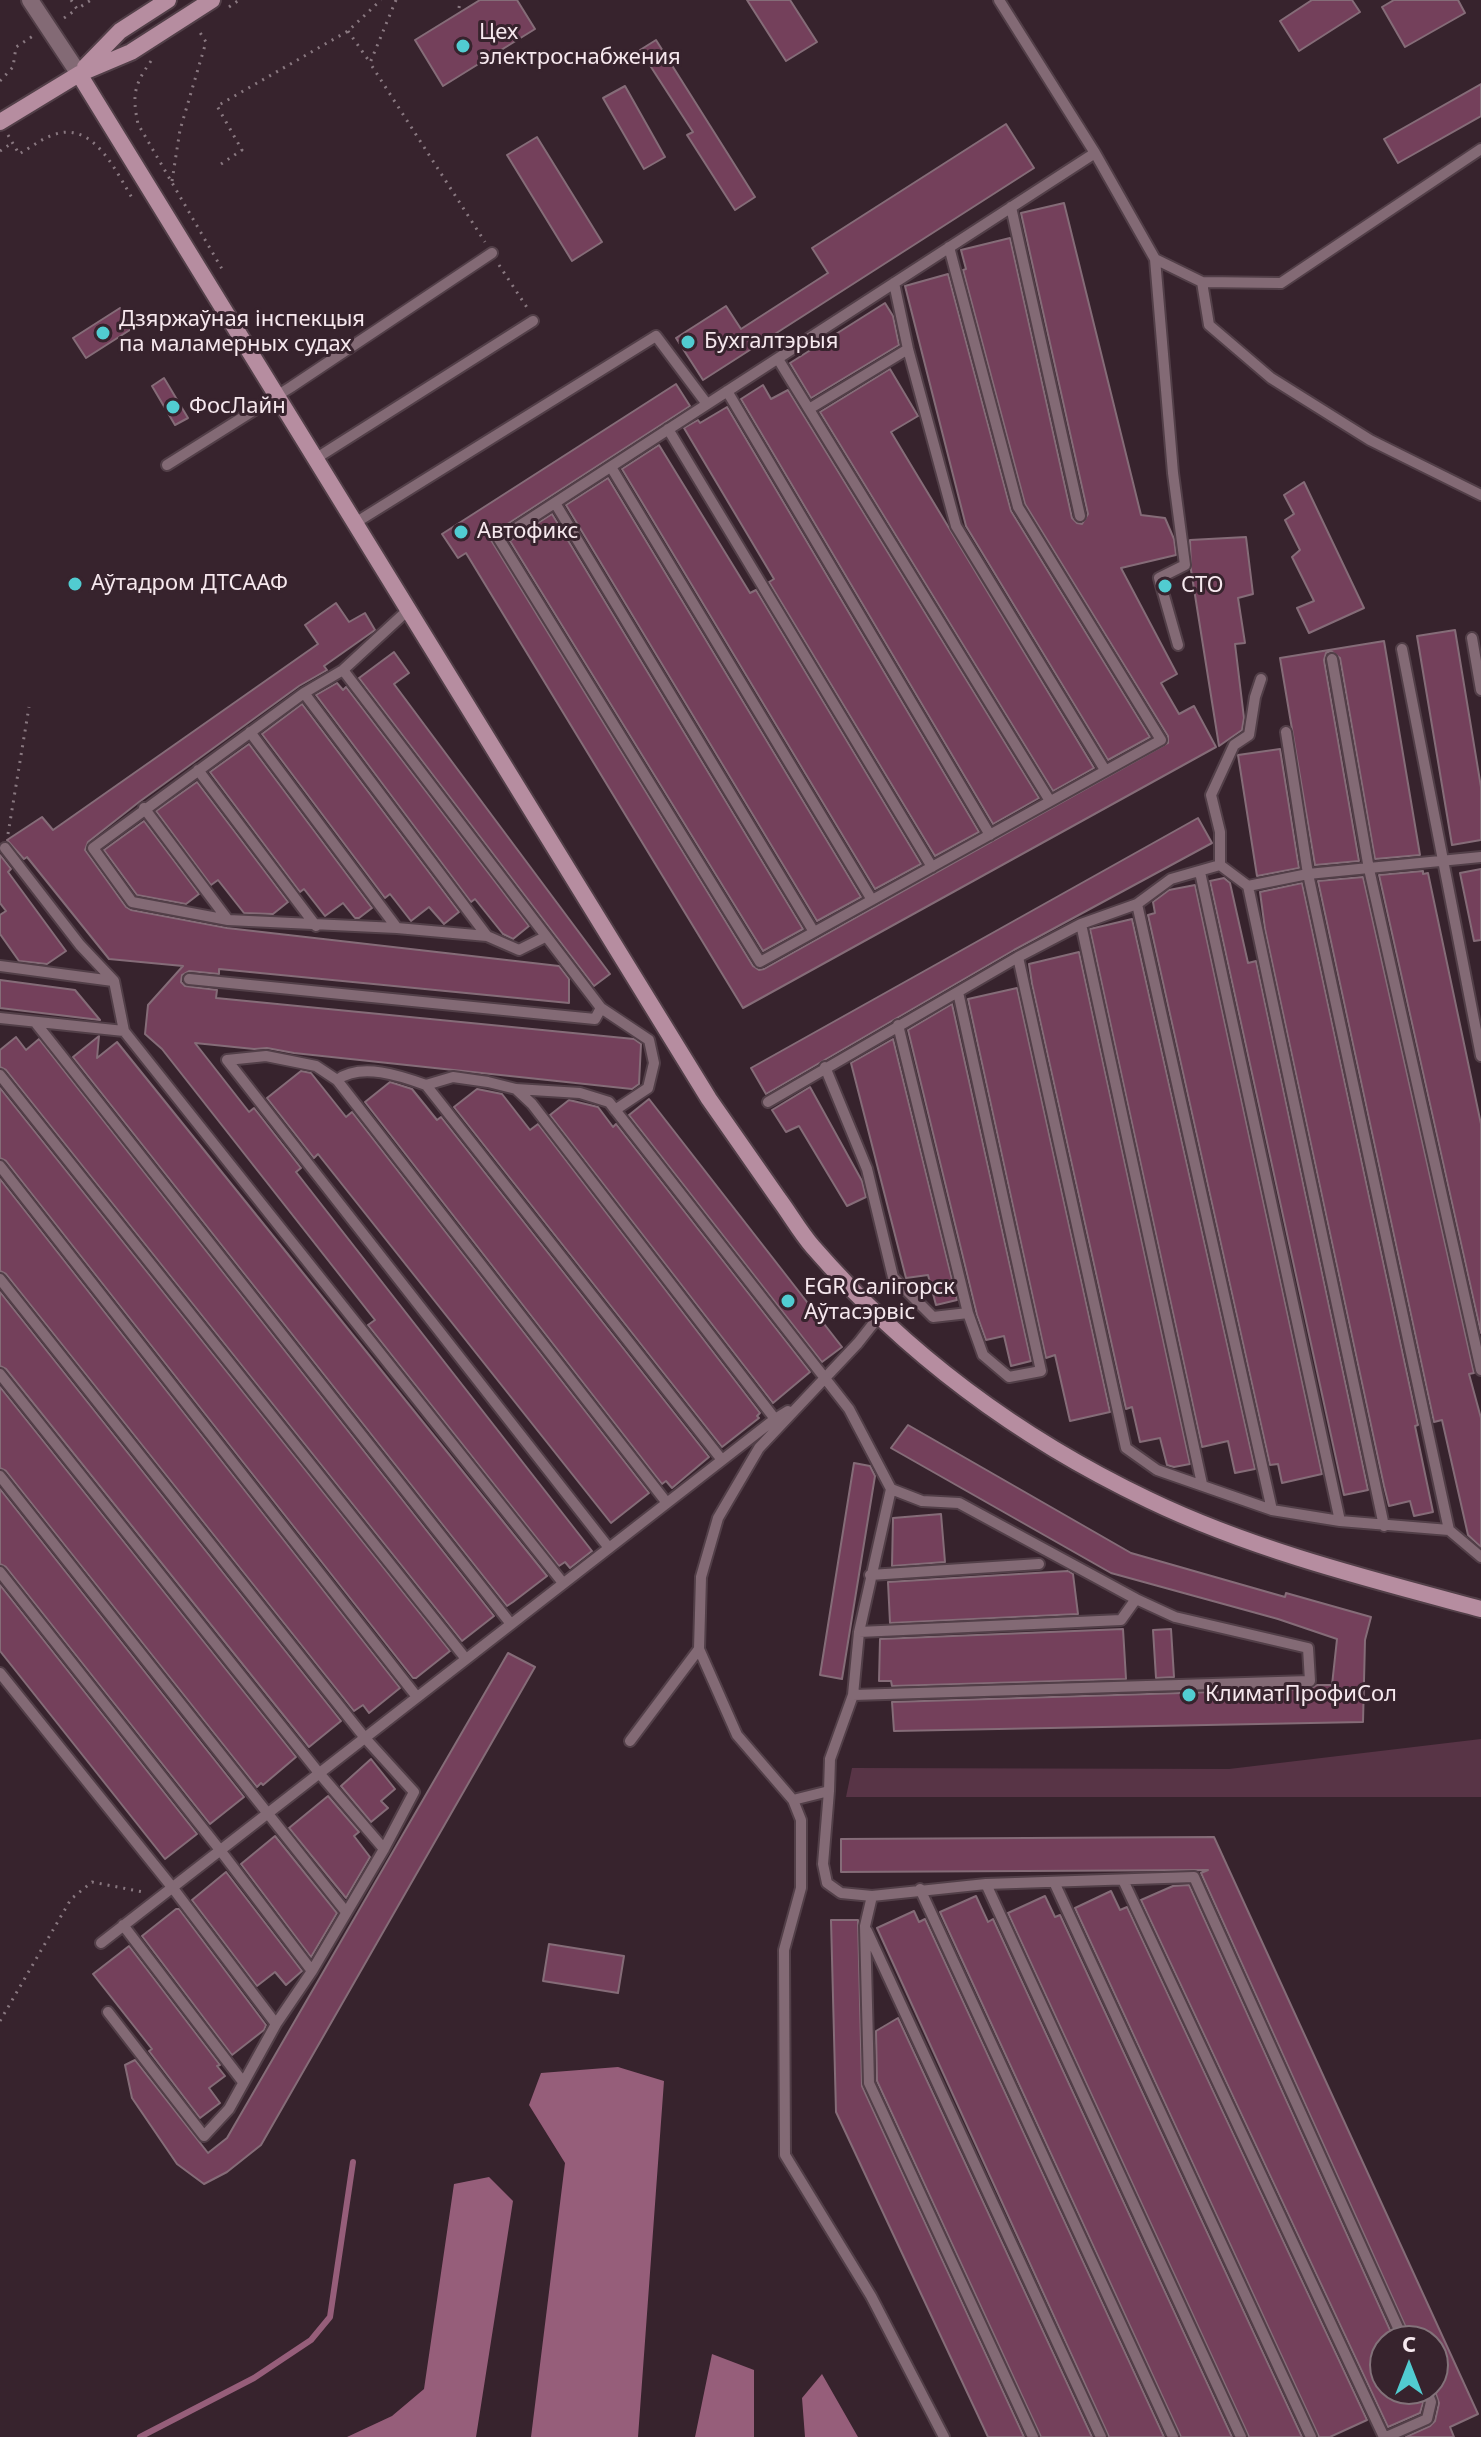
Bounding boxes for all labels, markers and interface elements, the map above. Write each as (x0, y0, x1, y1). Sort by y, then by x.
place label: Цех электроснабжения (479, 20, 681, 72)
marker: Цех электроснабжения (454, 37, 472, 55)
place label: Дзяржаўная інспекцыя па маламерных судах (119, 307, 365, 358)
marker: Дзяржаўная інспекцыя па маламерных судах (94, 324, 112, 342)
place label: Бухгалтэрыя (704, 329, 838, 355)
marker: Бухгалтэрыя (679, 333, 697, 351)
place label: ФосЛайн (189, 394, 286, 420)
marker: ФосЛайн (164, 398, 182, 416)
place label: Автофикс (477, 519, 578, 545)
marker: Автофикс (452, 523, 470, 541)
place label: Аўтадром ДТСААФ (91, 571, 288, 597)
place label: СТО (1181, 573, 1224, 599)
marker: Аўтадром ДТСААФ (66, 575, 84, 593)
marker: СТО (1156, 577, 1174, 595)
place label: EGR Салігорск Аўтасэрвіс (804, 1275, 955, 1326)
marker: EGR Салігорск Аўтасэрвіс (779, 1292, 797, 1310)
place label: КлиматПрофиСол (1205, 1682, 1397, 1708)
marker: КлиматПрофиСол (1180, 1686, 1198, 1704)
north arrow (1369, 2325, 1449, 2405)
text: С (1402, 2328, 1416, 2358)

